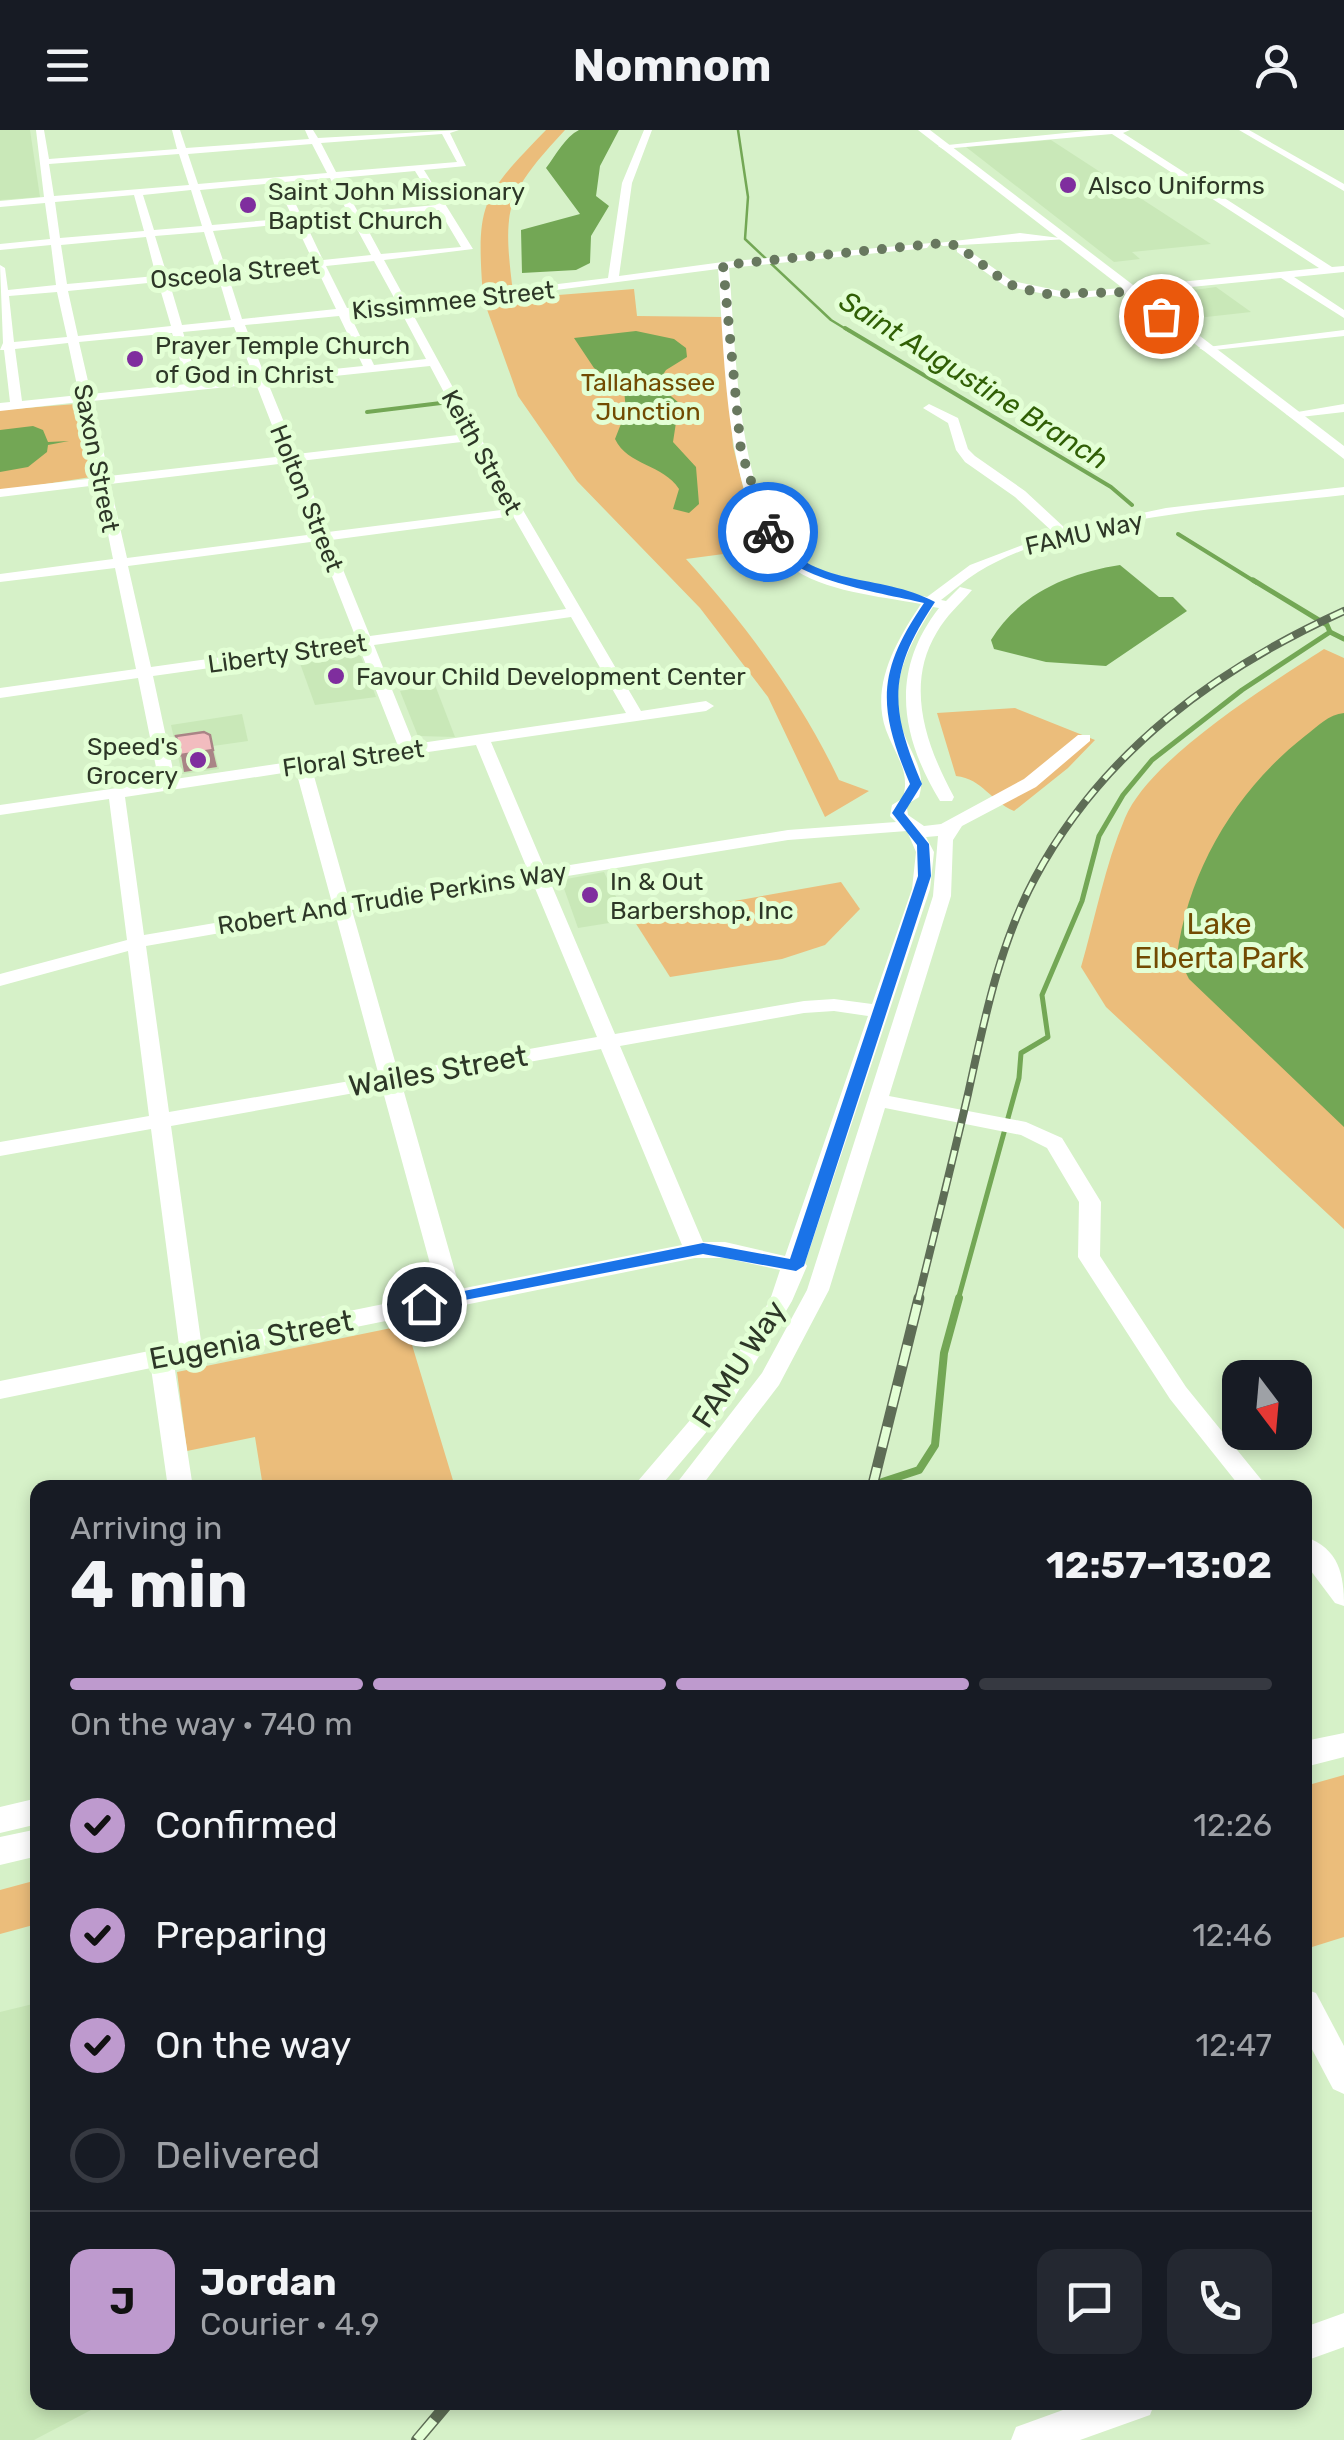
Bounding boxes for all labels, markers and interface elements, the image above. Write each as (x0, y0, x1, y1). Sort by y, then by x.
icon: menu (40, 38, 95, 93)
icon: person (1249, 38, 1304, 93)
text: Nomnom (573, 39, 771, 92)
place label: Alsco Uniforms (1088, 171, 1265, 200)
marker: Alsco Uniforms (1057, 174, 1079, 196)
place label: Saint John Missionary Baptist Church (268, 177, 525, 235)
marker: Saint John Missionary Baptist Church (237, 194, 259, 216)
street label: Osceola Street (149, 251, 321, 294)
pin (1119, 274, 1204, 359)
street label: Kissimmee Street (350, 275, 556, 326)
water label: Saint Augustine Branch (834, 284, 1114, 477)
icon: bag (1134, 289, 1189, 344)
place label: Prayer Temple Church of God in Christ (155, 331, 410, 389)
marker: Prayer Temple Church of God in Christ (124, 348, 146, 370)
park label: Tallahassee Junction (581, 368, 715, 426)
street label: Saxon Street (68, 382, 125, 535)
street label: Keith Street (435, 385, 528, 520)
street label: Holton Street (264, 420, 349, 576)
courier (718, 482, 818, 582)
icon: bike (741, 505, 796, 560)
street label: FAMU Way (1022, 506, 1146, 561)
street label: Liberty Street (206, 628, 368, 679)
place label: Favour Child Development Center (356, 662, 746, 691)
marker: Favour Child Development Center (325, 665, 347, 687)
place label: Speed's Grocery (86, 732, 178, 790)
street label: Floral Street (280, 734, 426, 783)
marker: Speed's Grocery (187, 749, 209, 771)
street label: Robert And Trudie Perkins Way (215, 857, 569, 940)
place label: In & Out Barbershop, Inc (610, 867, 793, 925)
marker: In & Out Barbershop, Inc (579, 884, 601, 906)
park label: Lake Elberta Park (1134, 906, 1304, 976)
street label: Wailes Street (346, 1038, 530, 1104)
pin (382, 1262, 467, 1347)
icon: home (397, 1277, 452, 1332)
street label: FAMU Way (685, 1294, 793, 1434)
street label: Eugenia Street (146, 1303, 356, 1377)
north arrow (1222, 1360, 1312, 1450)
map controls (1222, 1360, 1312, 1450)
text: Arriving in (70, 1509, 222, 1547)
text: 12:57–13:02 (1046, 1542, 1272, 1588)
text: 4 min (70, 1546, 248, 1623)
text: On the way · 740 m (70, 1705, 353, 1743)
icon: check (70, 1798, 125, 1853)
text: Confirmed (155, 1802, 338, 1848)
text: 12:26 (1193, 1806, 1272, 1844)
icon: check (70, 1908, 125, 1963)
text: Preparing (155, 1912, 328, 1958)
text: 12:46 (1192, 1916, 1272, 1954)
icon: check (70, 2018, 125, 2073)
text: On the way (155, 2022, 351, 2068)
text: 12:47 (1196, 2026, 1272, 2064)
text: Delivered (155, 2132, 320, 2178)
button: chat (1037, 2249, 1142, 2354)
button: phone (1167, 2249, 1272, 2354)
text: Jordan (200, 2259, 337, 2305)
text: J (110, 2278, 135, 2324)
text: Courier · 4.9 (200, 2305, 379, 2343)

